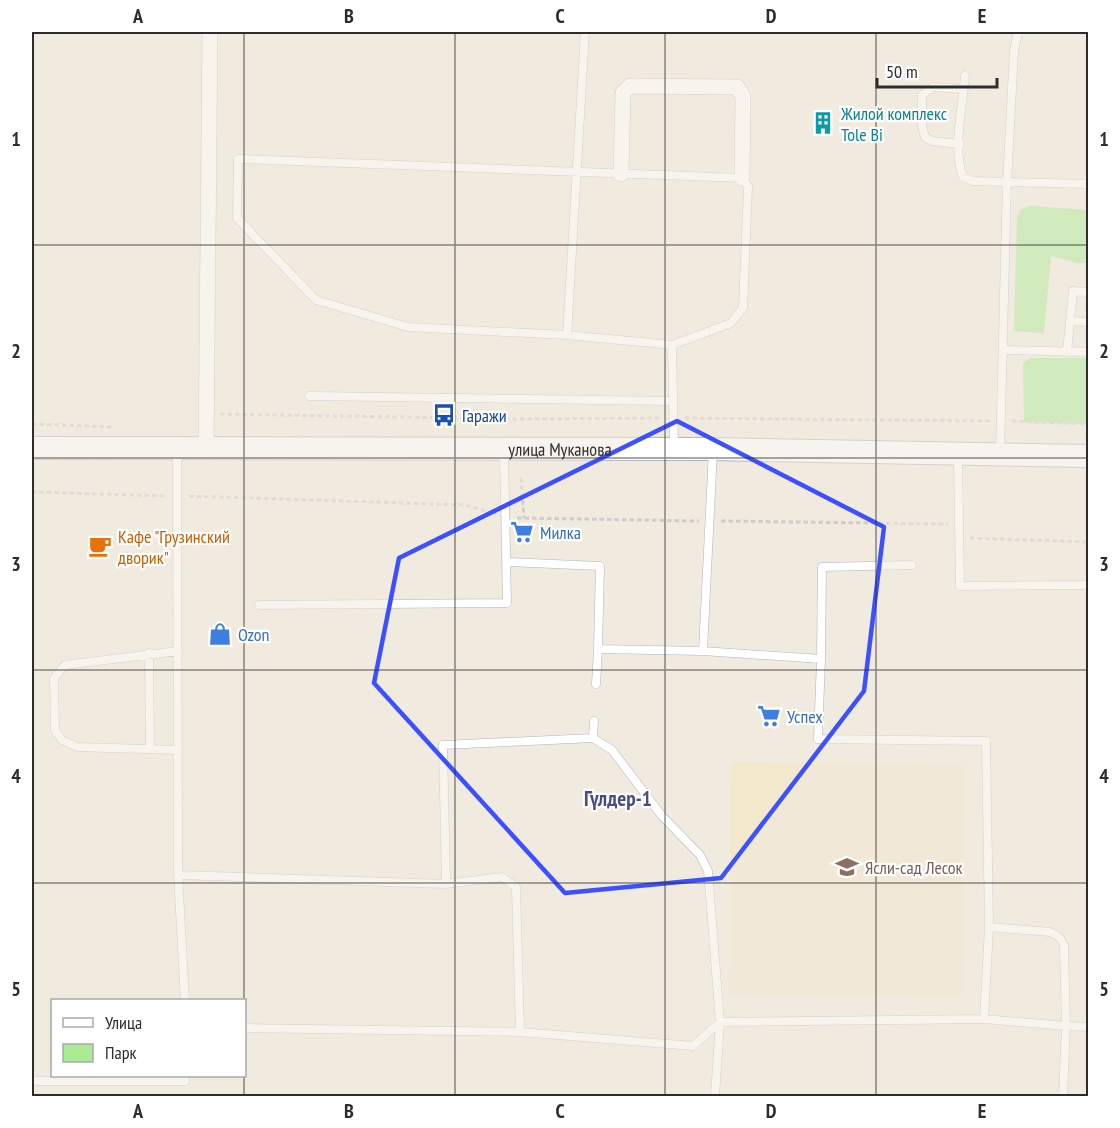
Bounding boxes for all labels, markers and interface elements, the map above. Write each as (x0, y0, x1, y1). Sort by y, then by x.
text: A (132, 3, 144, 29)
text: B (344, 3, 354, 29)
text: C (555, 3, 565, 29)
text: D (766, 3, 777, 29)
text: E (978, 3, 986, 29)
scale bar (877, 51, 997, 89)
text: 50 m (886, 60, 918, 83)
place label: Жилой комплекс Tole Bi (840, 102, 948, 146)
building icon: Жилой комплекс Tole Bi (810, 110, 836, 136)
text: 1 (11, 126, 21, 152)
text: 1 (1099, 126, 1109, 152)
text: 2 (11, 338, 21, 364)
text: 2 (1099, 338, 1109, 364)
bus stop icon: Гаражи (431, 402, 457, 428)
place label: Гаражи (462, 404, 507, 427)
street label: улица Муканова (508, 437, 612, 460)
supermarket icon: Милка (509, 519, 535, 545)
place label: Милка (540, 521, 581, 544)
place label: Кафе "Грузинский дворик" (118, 525, 230, 569)
cafe icon: Кафе "Грузинский дворик" (87, 533, 113, 559)
text: 3 (11, 551, 21, 577)
text: 3 (1099, 551, 1109, 577)
shop icon: Ozon (207, 621, 233, 647)
place label: Ozon (238, 623, 270, 646)
supermarket icon: Успех (756, 703, 782, 729)
place label: Успех (787, 705, 823, 728)
text: 4 (11, 763, 21, 789)
text: 4 (1099, 763, 1109, 789)
district label: Гүлдер-1 (584, 785, 652, 812)
school or university icon: Ясли-сад Лесок (834, 854, 860, 880)
place label: Ясли-сад Лесок (865, 856, 963, 879)
text: 5 (11, 976, 21, 1002)
text: 5 (1099, 976, 1109, 1002)
legend (51, 999, 246, 1077)
text: Улица (105, 1011, 142, 1034)
text: Парк (105, 1041, 136, 1064)
text: A (132, 1098, 144, 1124)
text: B (344, 1098, 354, 1124)
text: C (555, 1098, 565, 1124)
text: D (766, 1098, 777, 1124)
text: E (978, 1098, 986, 1124)

